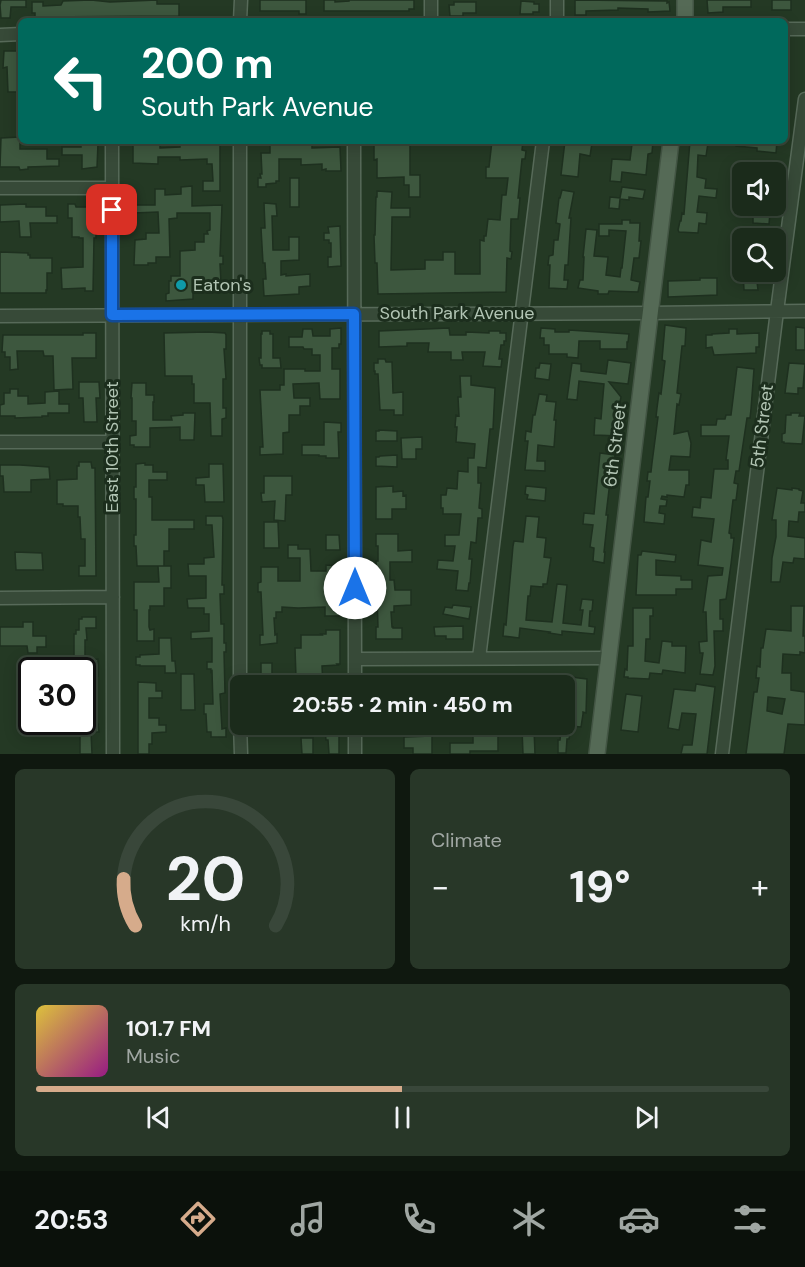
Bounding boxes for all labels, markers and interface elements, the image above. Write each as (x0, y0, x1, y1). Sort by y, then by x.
text: 200 m (141, 36, 274, 91)
icon: left (42, 42, 120, 120)
text: South Park Avenue (141, 89, 374, 124)
map controls (732, 162, 786, 282)
button: sound (732, 162, 786, 216)
pin (86, 184, 137, 235)
icon: arrive (95, 193, 128, 226)
button: search (732, 228, 786, 282)
place label: Eaton's (193, 273, 252, 297)
marker: Eaton's (174, 278, 188, 292)
street label: South Park Avenue (379, 301, 535, 325)
street label: East 10th Street (100, 381, 124, 513)
street label: 5th Street (745, 383, 779, 469)
street label: 6th Street (598, 402, 632, 488)
position arrow (323, 556, 387, 620)
speed limit sign: 30 (18, 657, 96, 735)
text: 20:55 · 2 min · 450 m (292, 690, 513, 719)
text: Climate (431, 827, 502, 853)
text: 20 (165, 838, 245, 919)
text: 19° (569, 857, 631, 916)
text: − (431, 865, 449, 908)
text: + (751, 865, 769, 908)
text: km/h (180, 910, 230, 938)
text: 101.7 FM (126, 1014, 211, 1043)
text: Music (126, 1043, 181, 1069)
icon: previous (142, 1101, 175, 1134)
icon: pause (386, 1101, 419, 1134)
icon: next (630, 1101, 663, 1134)
icon: directions (177, 1198, 219, 1240)
icon: music (287, 1198, 329, 1240)
icon: phone (398, 1198, 440, 1240)
icon: climate (508, 1198, 550, 1240)
icon: car (618, 1198, 660, 1240)
icon: filters (729, 1198, 771, 1240)
text: 20:53 (34, 1202, 109, 1237)

